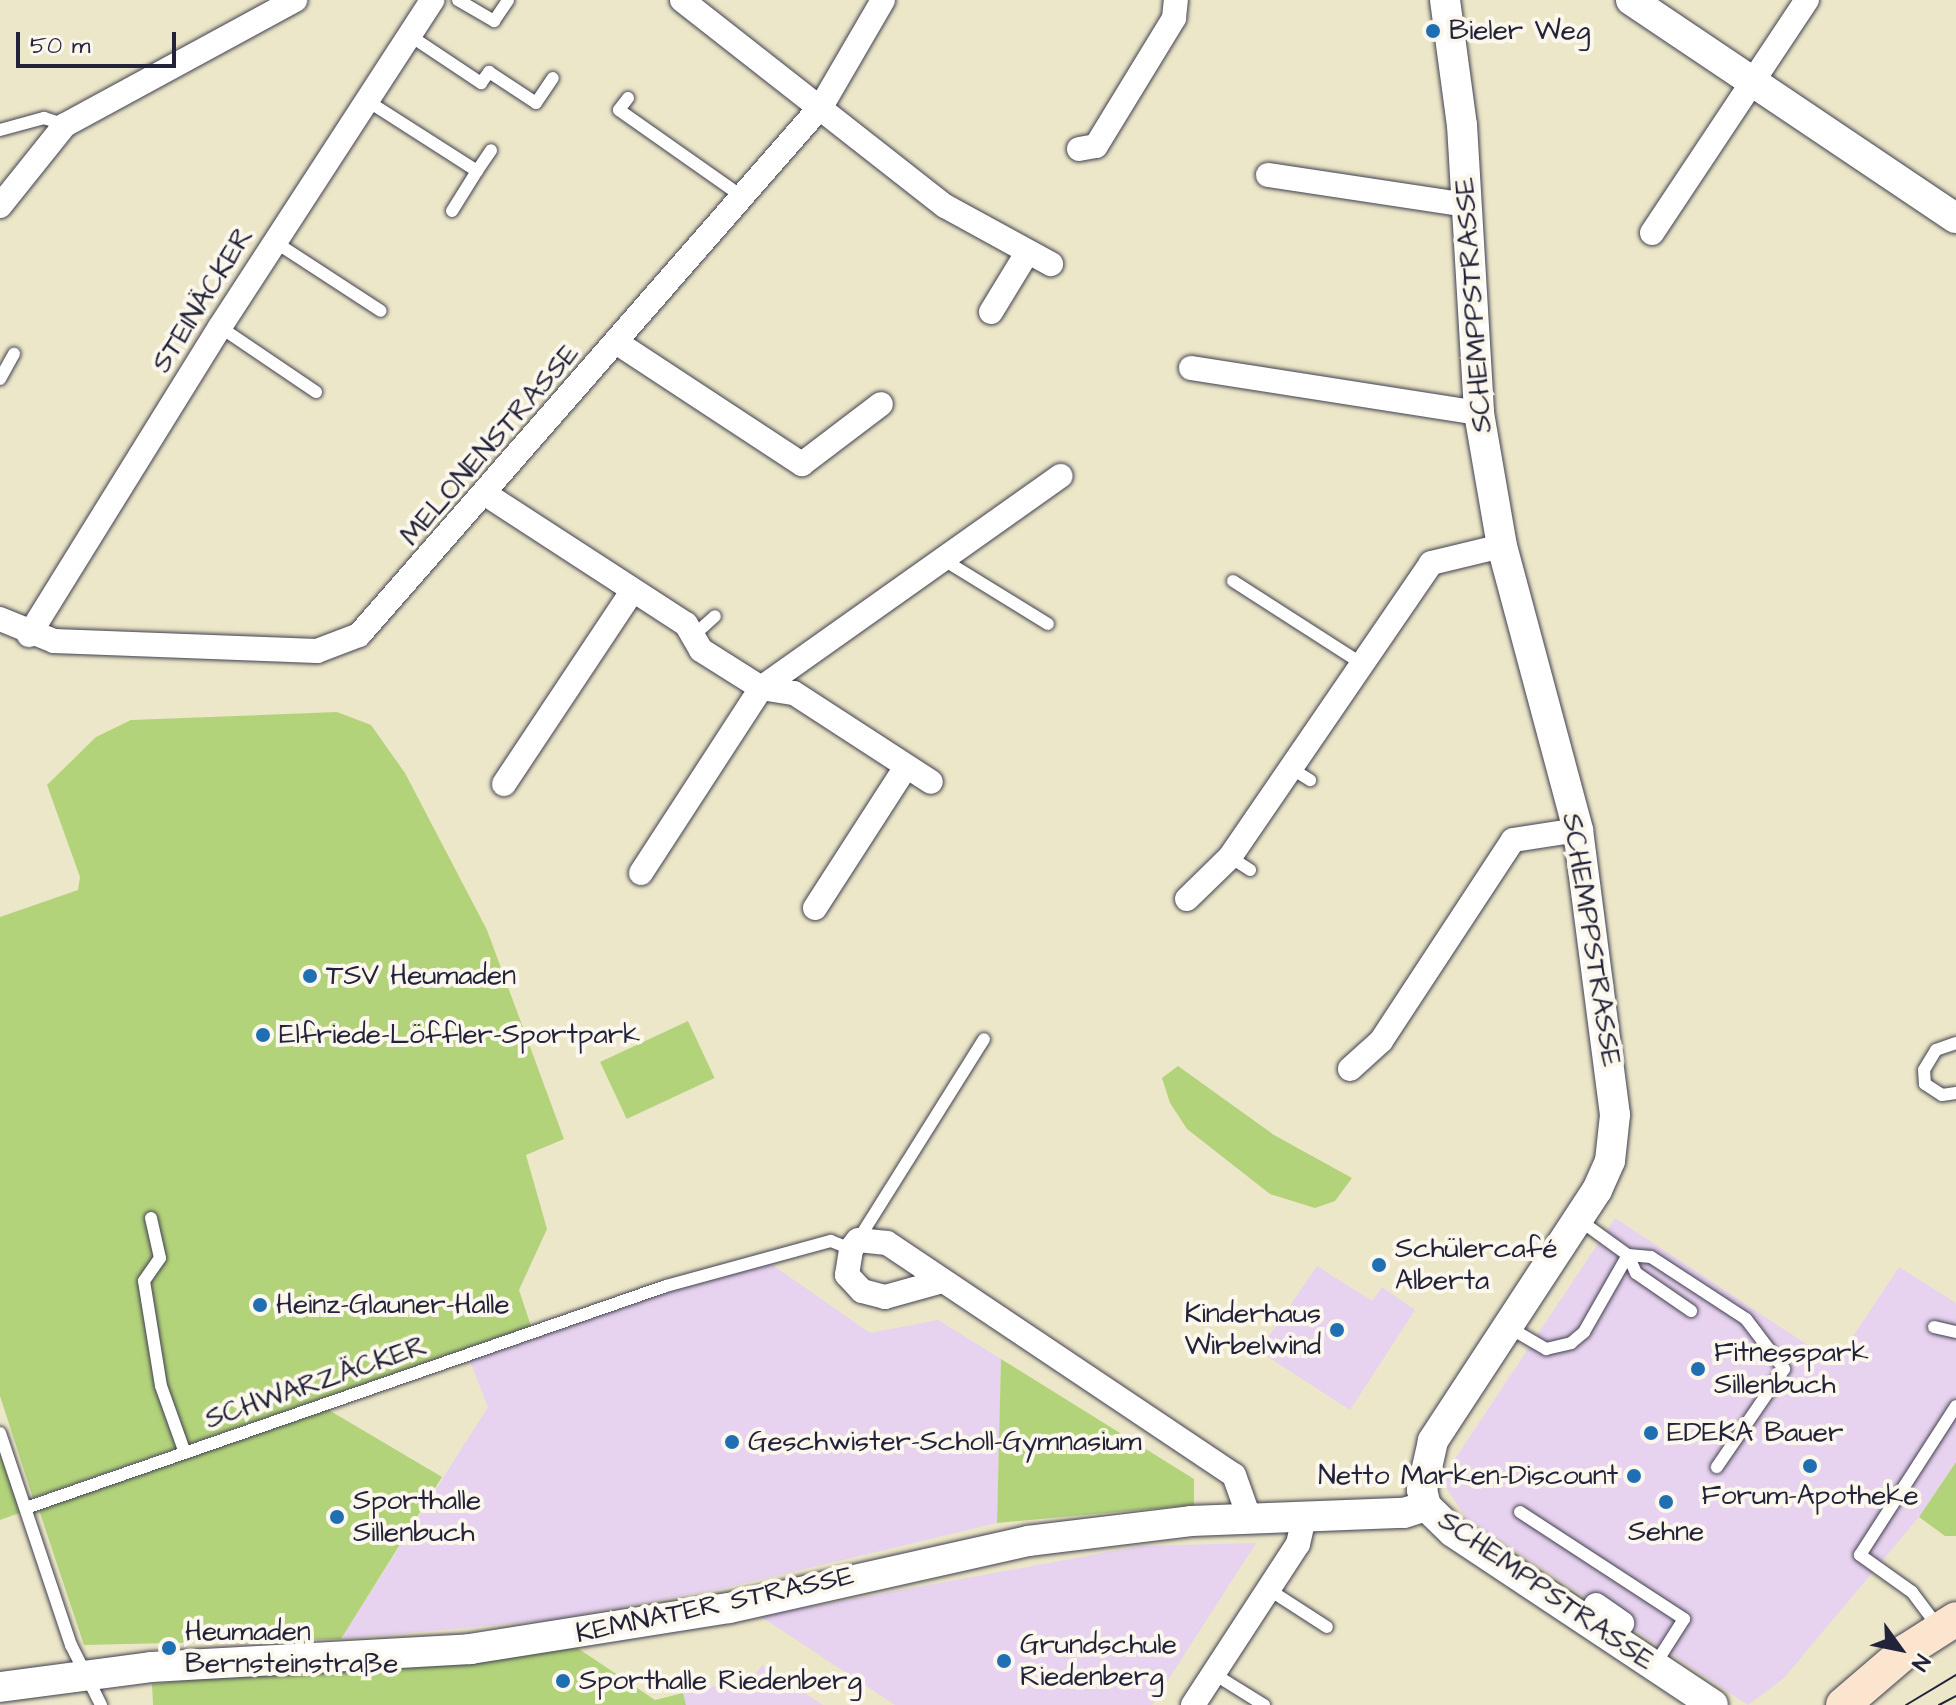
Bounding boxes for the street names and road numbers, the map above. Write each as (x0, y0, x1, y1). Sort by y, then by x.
street label: SCHEMPPSTRASSE (1448, 176, 1500, 434)
street label: STEINÄCKER (145, 221, 261, 379)
street label: MELONENSTRASSE (394, 338, 586, 552)
street label: SCHEMPPSTRASSE (1554, 811, 1628, 1069)
street label: SCHWARZÄCKER (201, 1329, 431, 1437)
street label: SCHEMPPSTRASSE (1431, 1504, 1661, 1678)
street label: KEMNATER STRASSE (573, 1559, 857, 1651)

